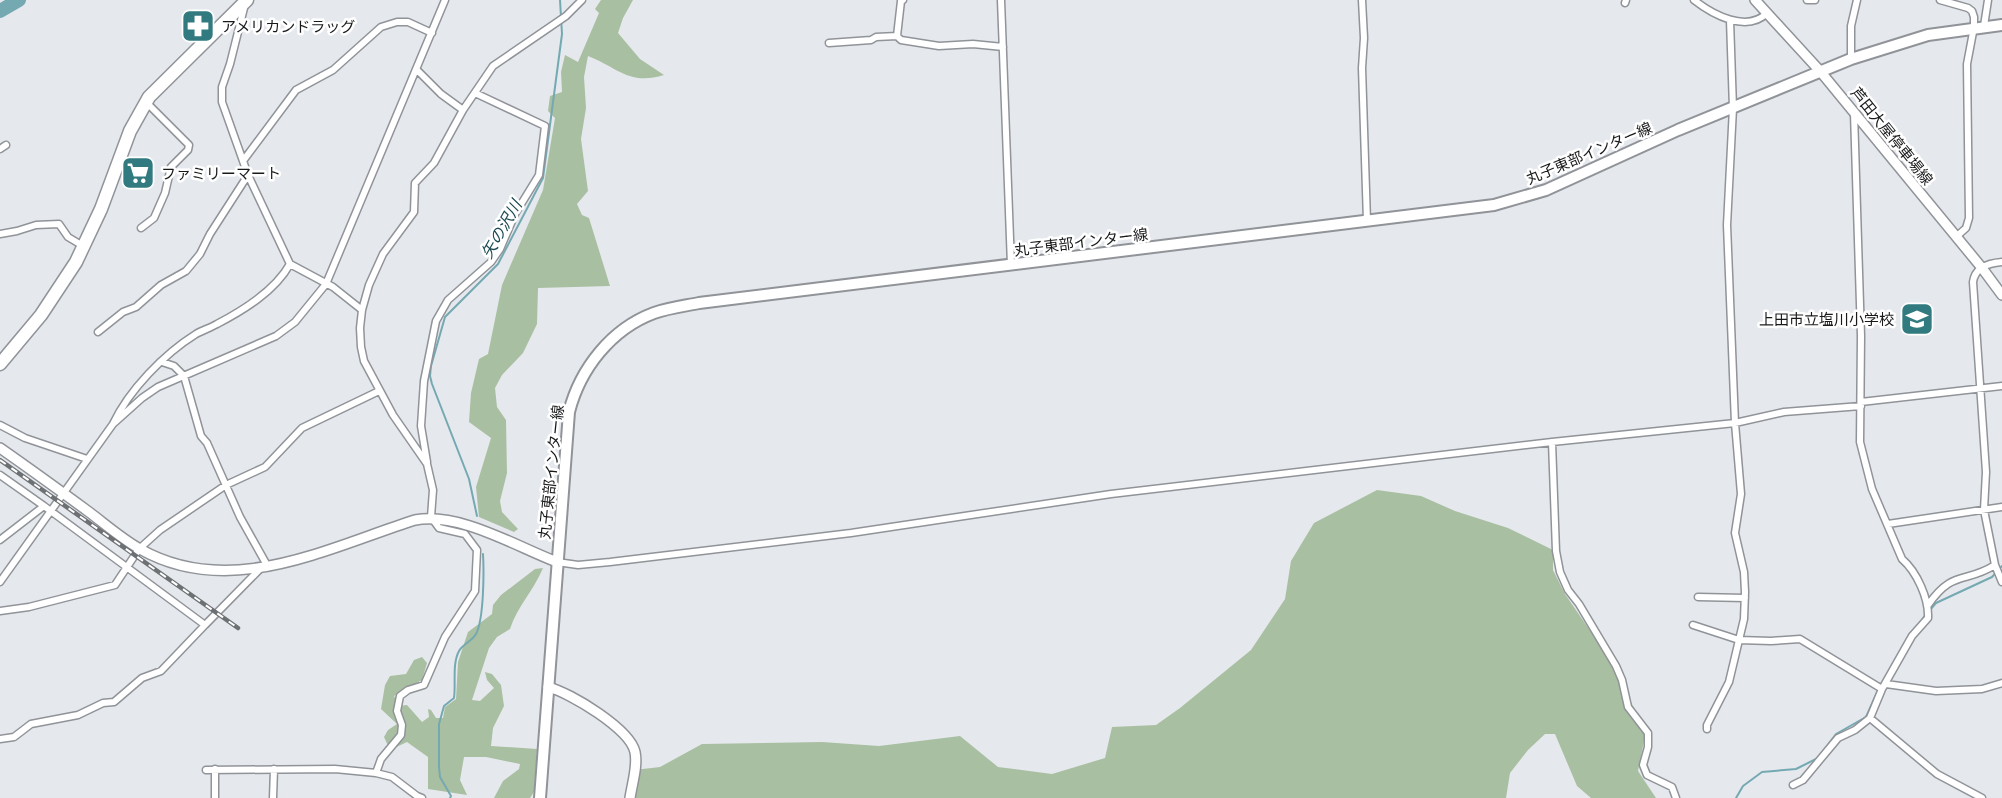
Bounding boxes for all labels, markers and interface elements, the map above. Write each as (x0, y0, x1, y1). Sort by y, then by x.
pharmacy icon: アメリカンドラッグ (180, 8, 216, 44)
place label: アメリカンドラッグ (221, 17, 355, 36)
street label: 芦田大屋停車場線 (1847, 83, 1937, 189)
street label: 丸子東部インター線 (1523, 118, 1655, 188)
supermarket icon: ファミリーマート (120, 155, 156, 191)
place label: ファミリーマート (161, 164, 281, 183)
water label: 矢の沢川 (476, 195, 527, 262)
street label: 丸子東部インター線 (1013, 224, 1149, 260)
school or university icon: 上田市立塩川小学校 (1899, 301, 1935, 337)
place label: 上田市立塩川小学校 (1759, 310, 1894, 329)
street label: 丸子東部インター線 (534, 404, 568, 540)

